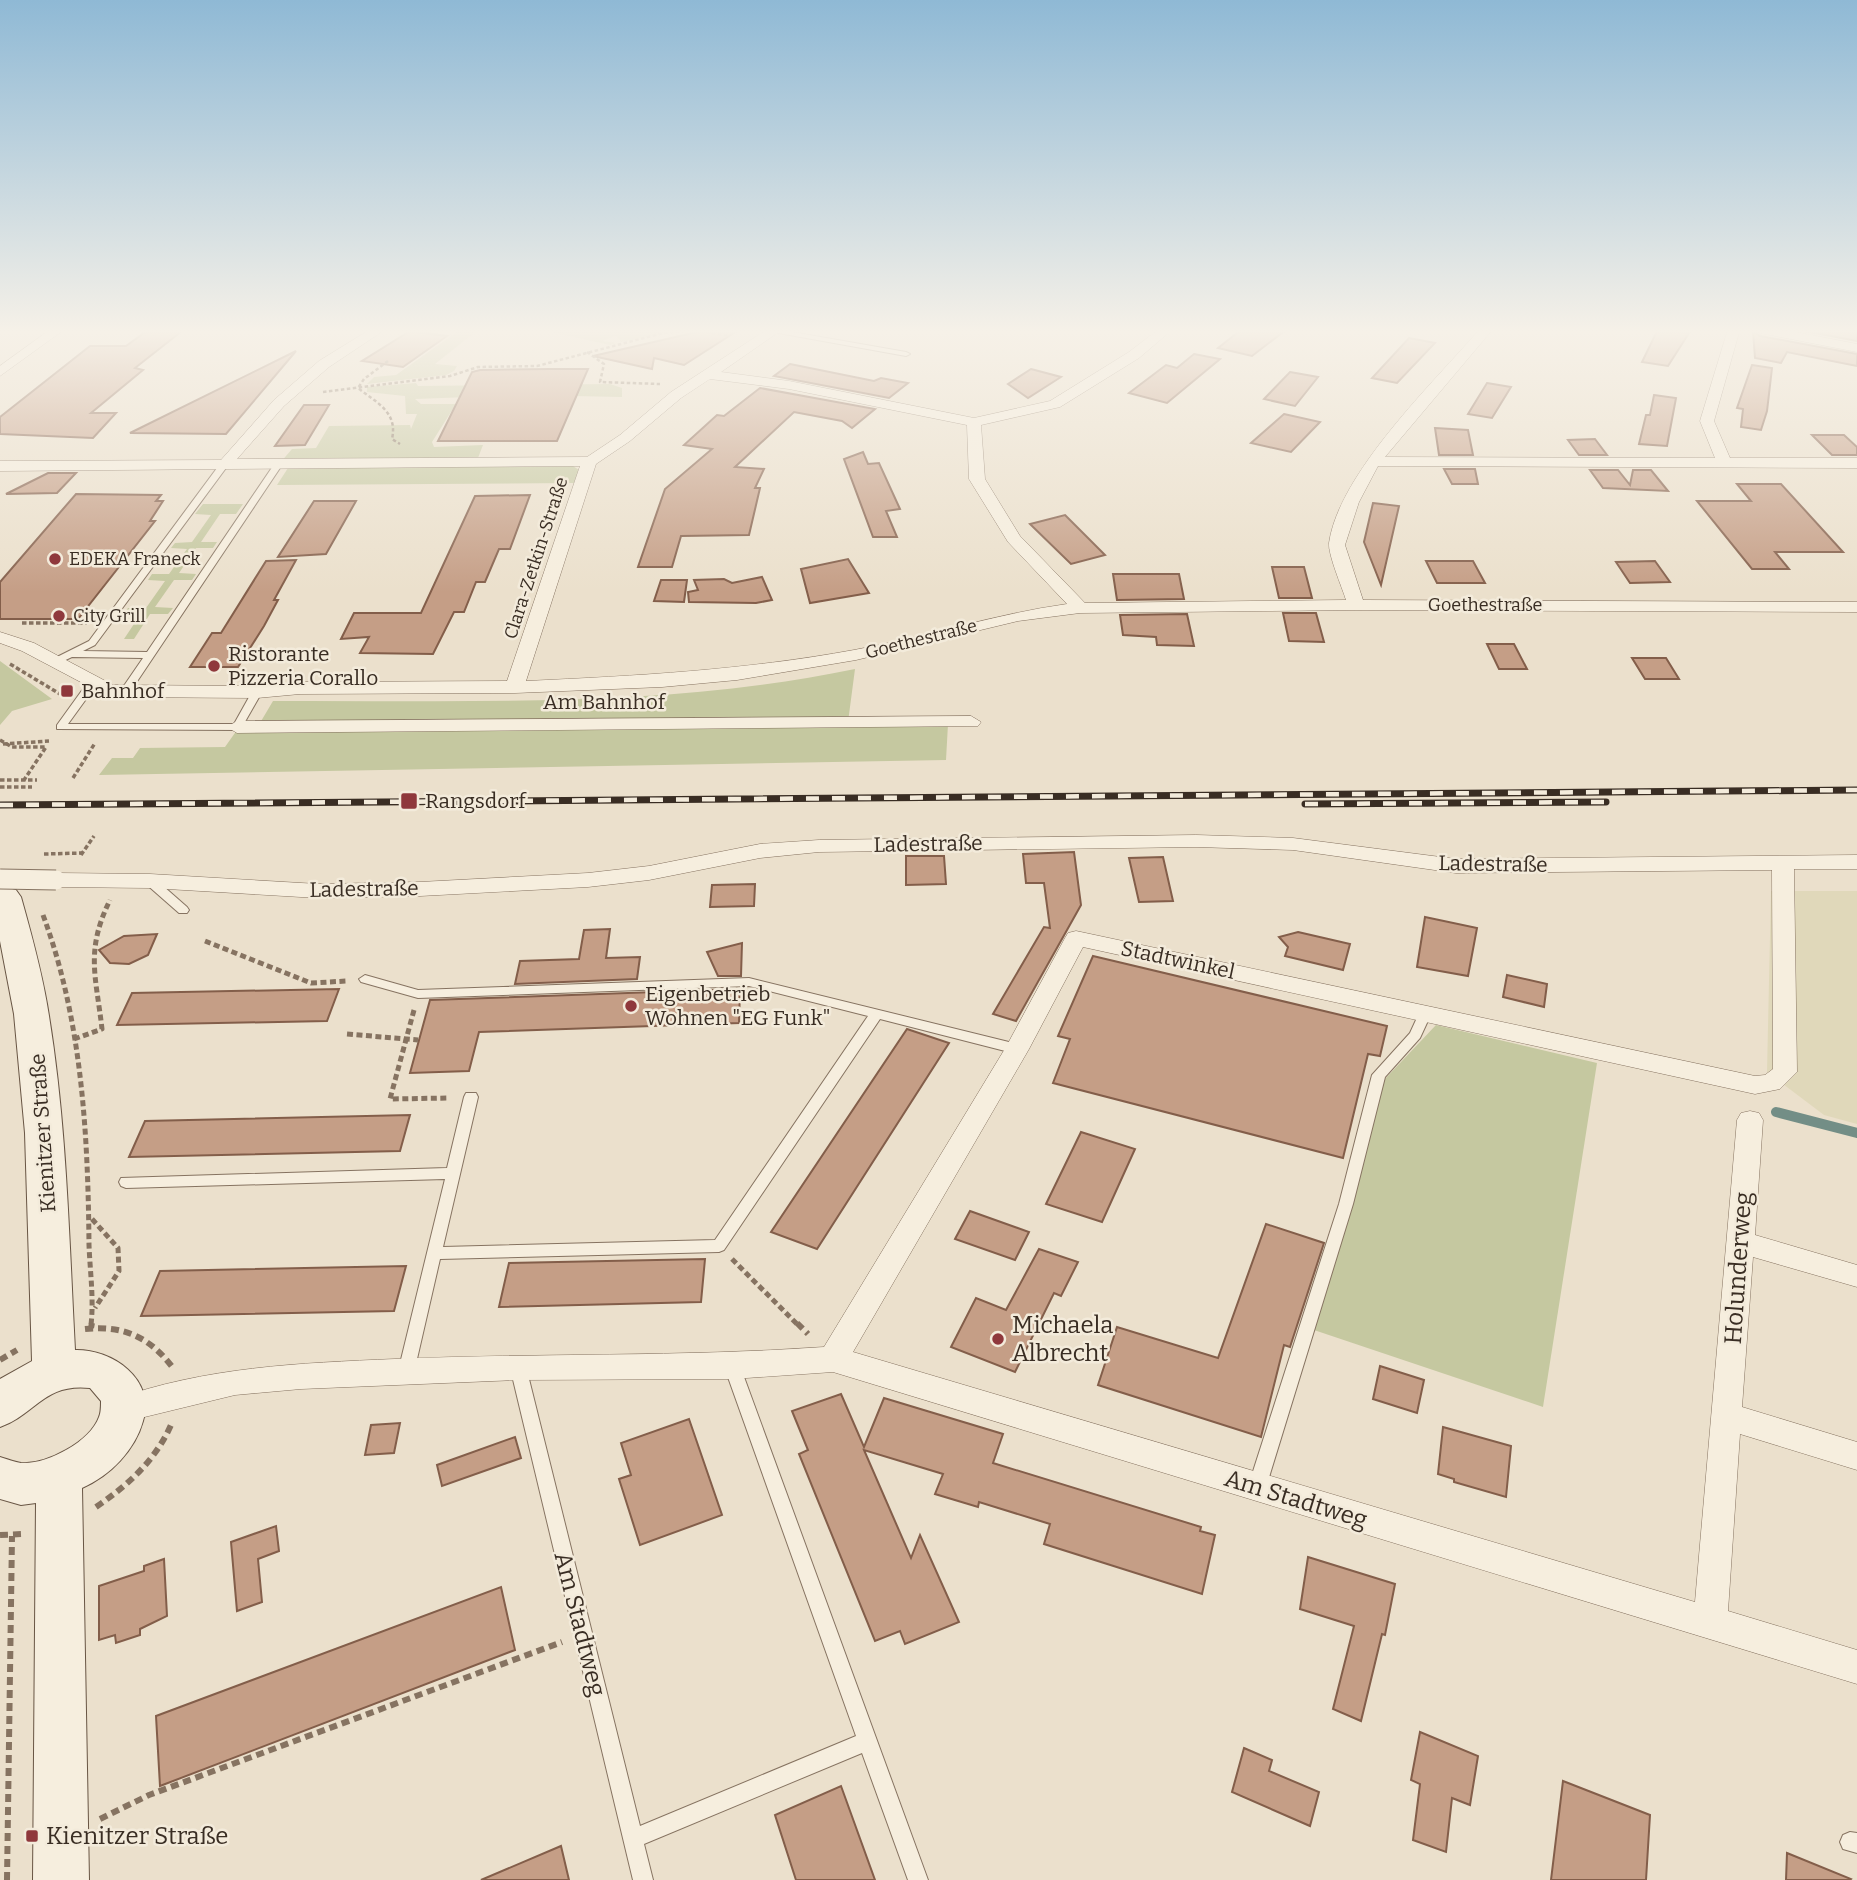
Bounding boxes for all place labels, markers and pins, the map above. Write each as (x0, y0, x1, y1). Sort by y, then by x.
place label: EDEKA Franeck (69, 548, 201, 570)
marker: EDEKA Franeck (47, 551, 63, 567)
place label: City Grill (73, 605, 146, 627)
marker: City Grill (51, 608, 67, 624)
place label: Ristorante Pizzeria Corallo (228, 641, 378, 691)
marker: Ristorante Pizzeria Corallo (206, 658, 222, 674)
place label: Bahnhof (81, 678, 166, 704)
marker: Bahnhof (59, 683, 75, 699)
place label: Rangsdorf (425, 788, 527, 814)
marker: Rangsdorf (399, 791, 419, 811)
place label: Eigenbetrieb Wohnen "EG Funk" (645, 981, 831, 1031)
marker: Eigenbetrieb Wohnen "EG Funk" (623, 998, 639, 1014)
place label: Michaela Albrecht (1012, 1311, 1113, 1367)
marker: Michaela Albrecht (990, 1331, 1006, 1347)
place label: Kienitzer Straße (46, 1822, 228, 1850)
marker: Kienitzer Straße (24, 1828, 40, 1844)

